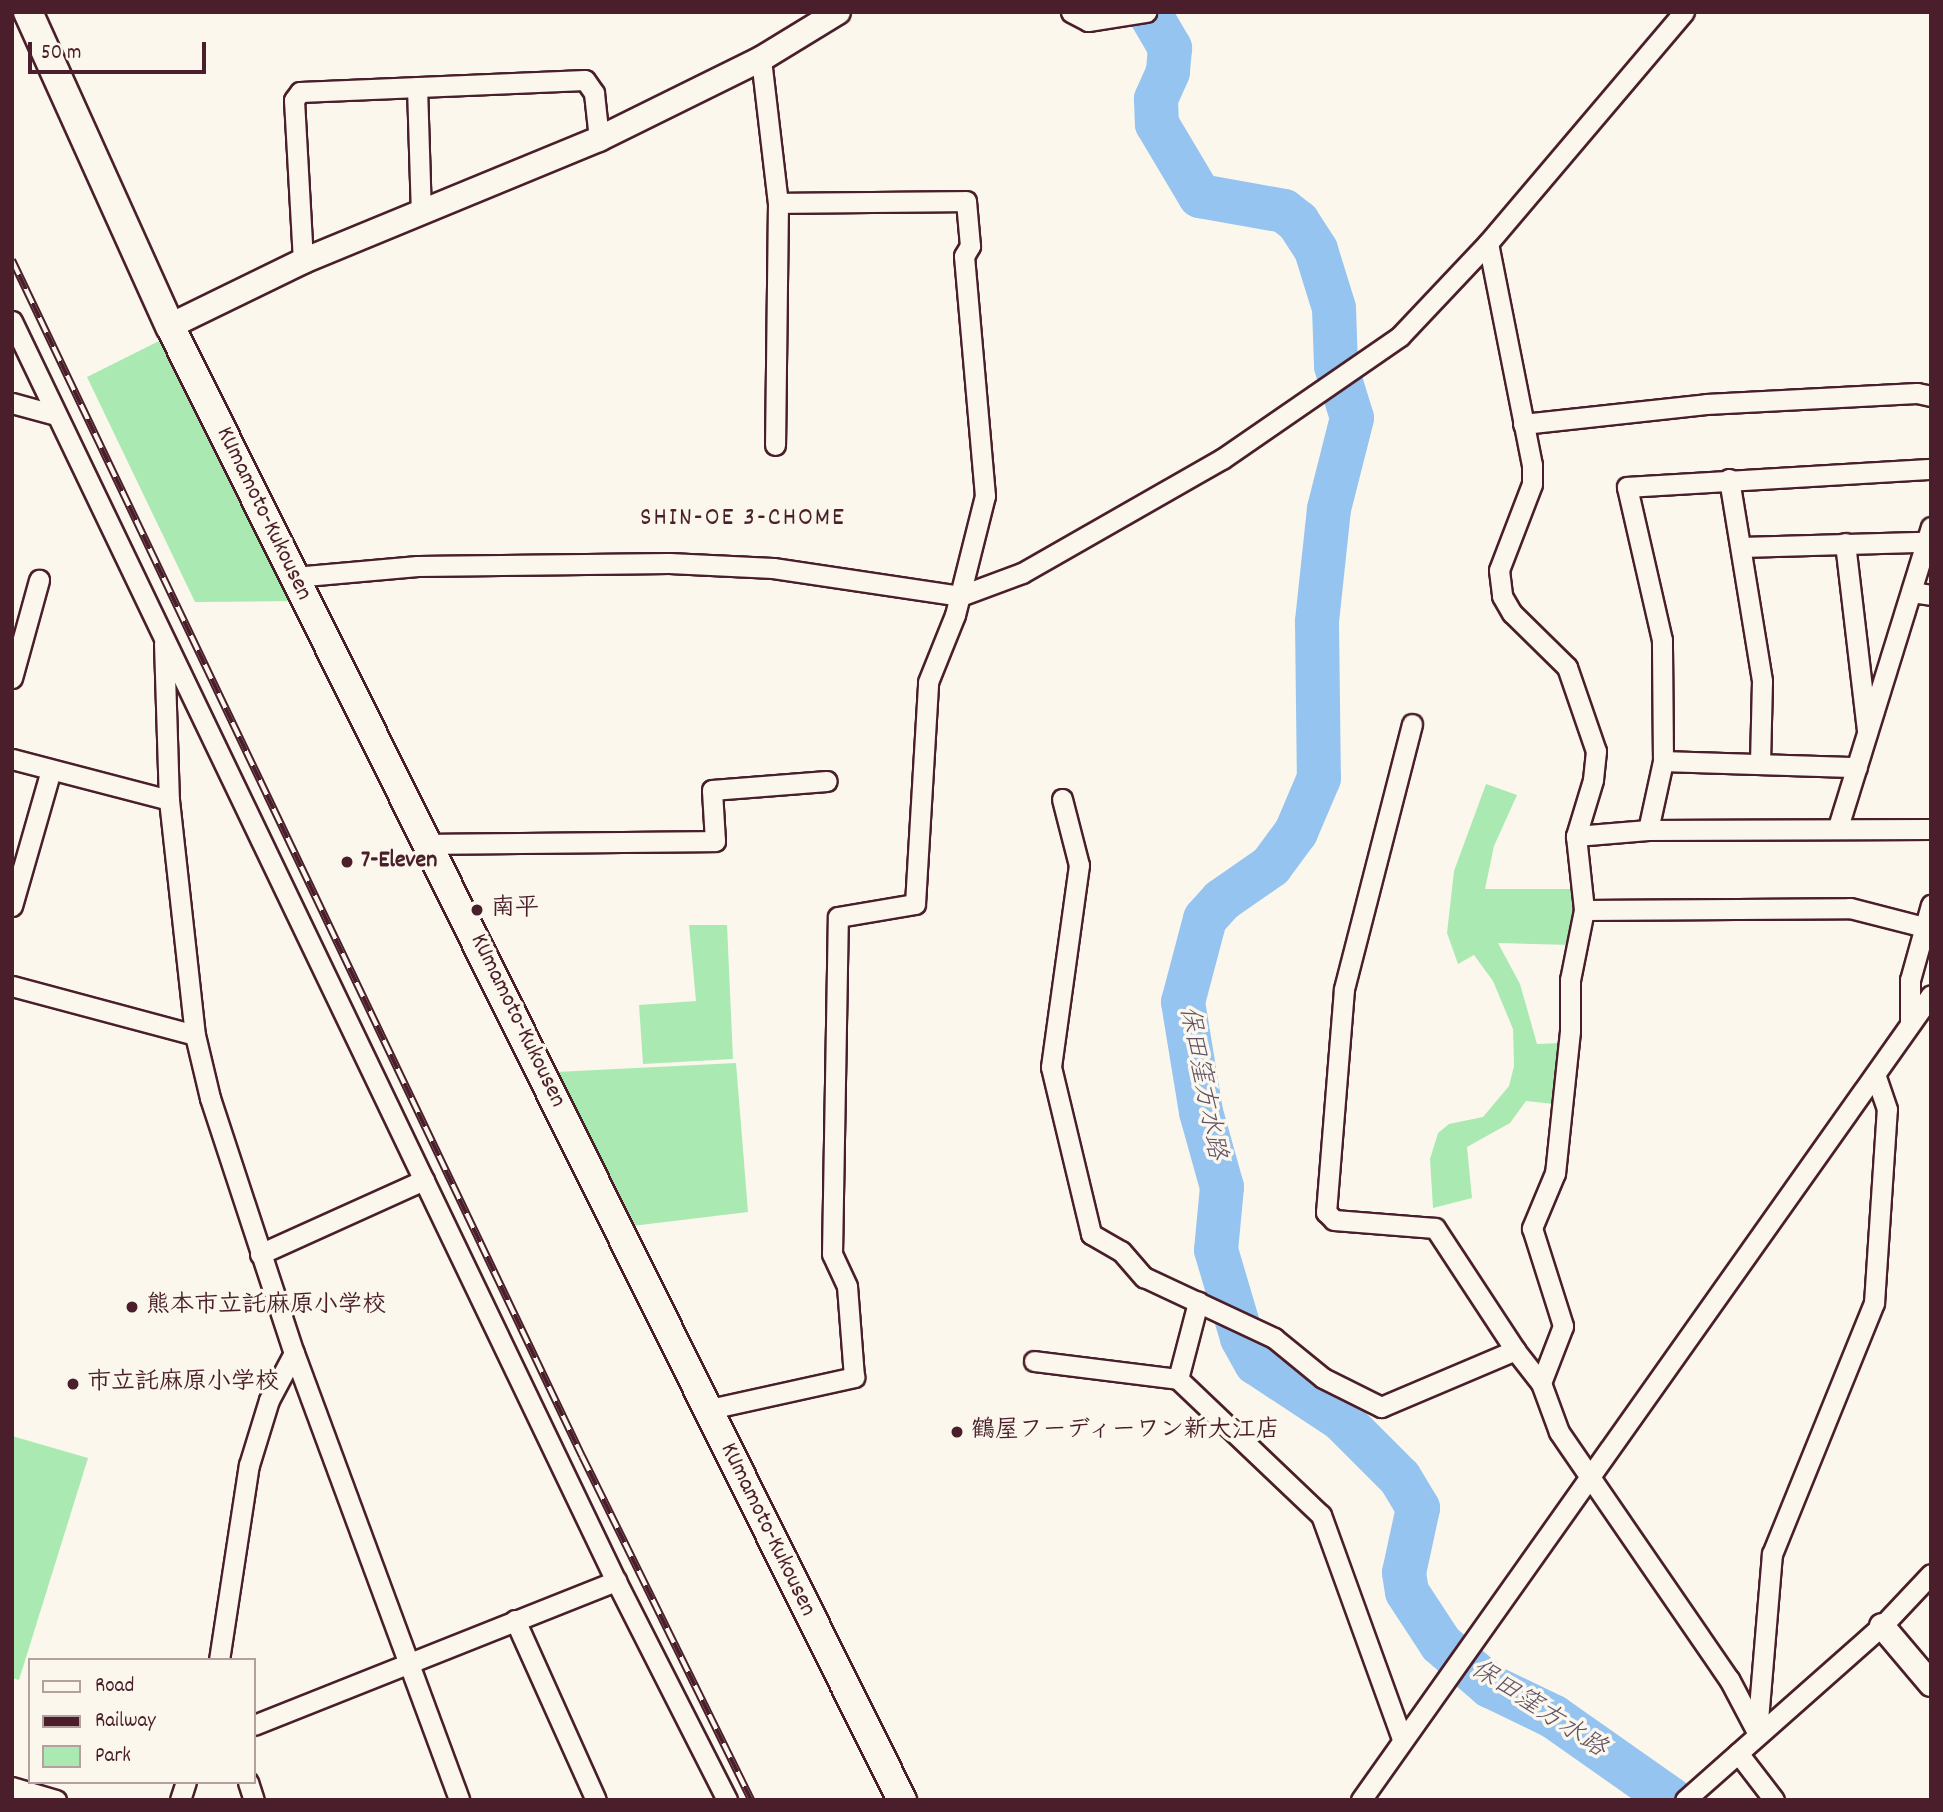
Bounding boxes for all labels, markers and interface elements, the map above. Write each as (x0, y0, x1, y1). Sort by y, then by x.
scale bar (32, 28, 210, 72)
text: 50 m (41, 39, 81, 69)
street label: KUmamoto-Kukousen (209, 423, 317, 605)
district label: SHIN-OE 3-CHOME (642, 503, 844, 535)
place label: 7-Eleven (361, 848, 437, 876)
marker: 7-Eleven (339, 854, 355, 870)
place label: 南平 (491, 896, 539, 924)
marker: 南平 (469, 902, 485, 918)
street label: KUmamoto-Kukousen (463, 930, 571, 1112)
water label: 保田窪方水路 (1171, 1003, 1231, 1163)
place label: 熊本市立託麻原小学校 (146, 1293, 386, 1321)
marker: 熊本市立託麻原小学校 (124, 1299, 140, 1315)
place label: 市立託麻原小学校 (87, 1370, 279, 1398)
marker: 市立託麻原小学校 (65, 1376, 81, 1392)
place label: 鶴屋フーディーワン新大江店 (971, 1418, 1283, 1446)
marker: 鶴屋フーディーワン新大江店 (949, 1424, 965, 1440)
street label: KUmamoto-Kukousen (713, 1439, 821, 1621)
water label: 保田窪方水路 (1464, 1654, 1612, 1766)
legend (28, 1658, 256, 1784)
text: Road (95, 1672, 134, 1702)
text: Railway (95, 1707, 156, 1737)
text: Park (95, 1742, 131, 1772)

